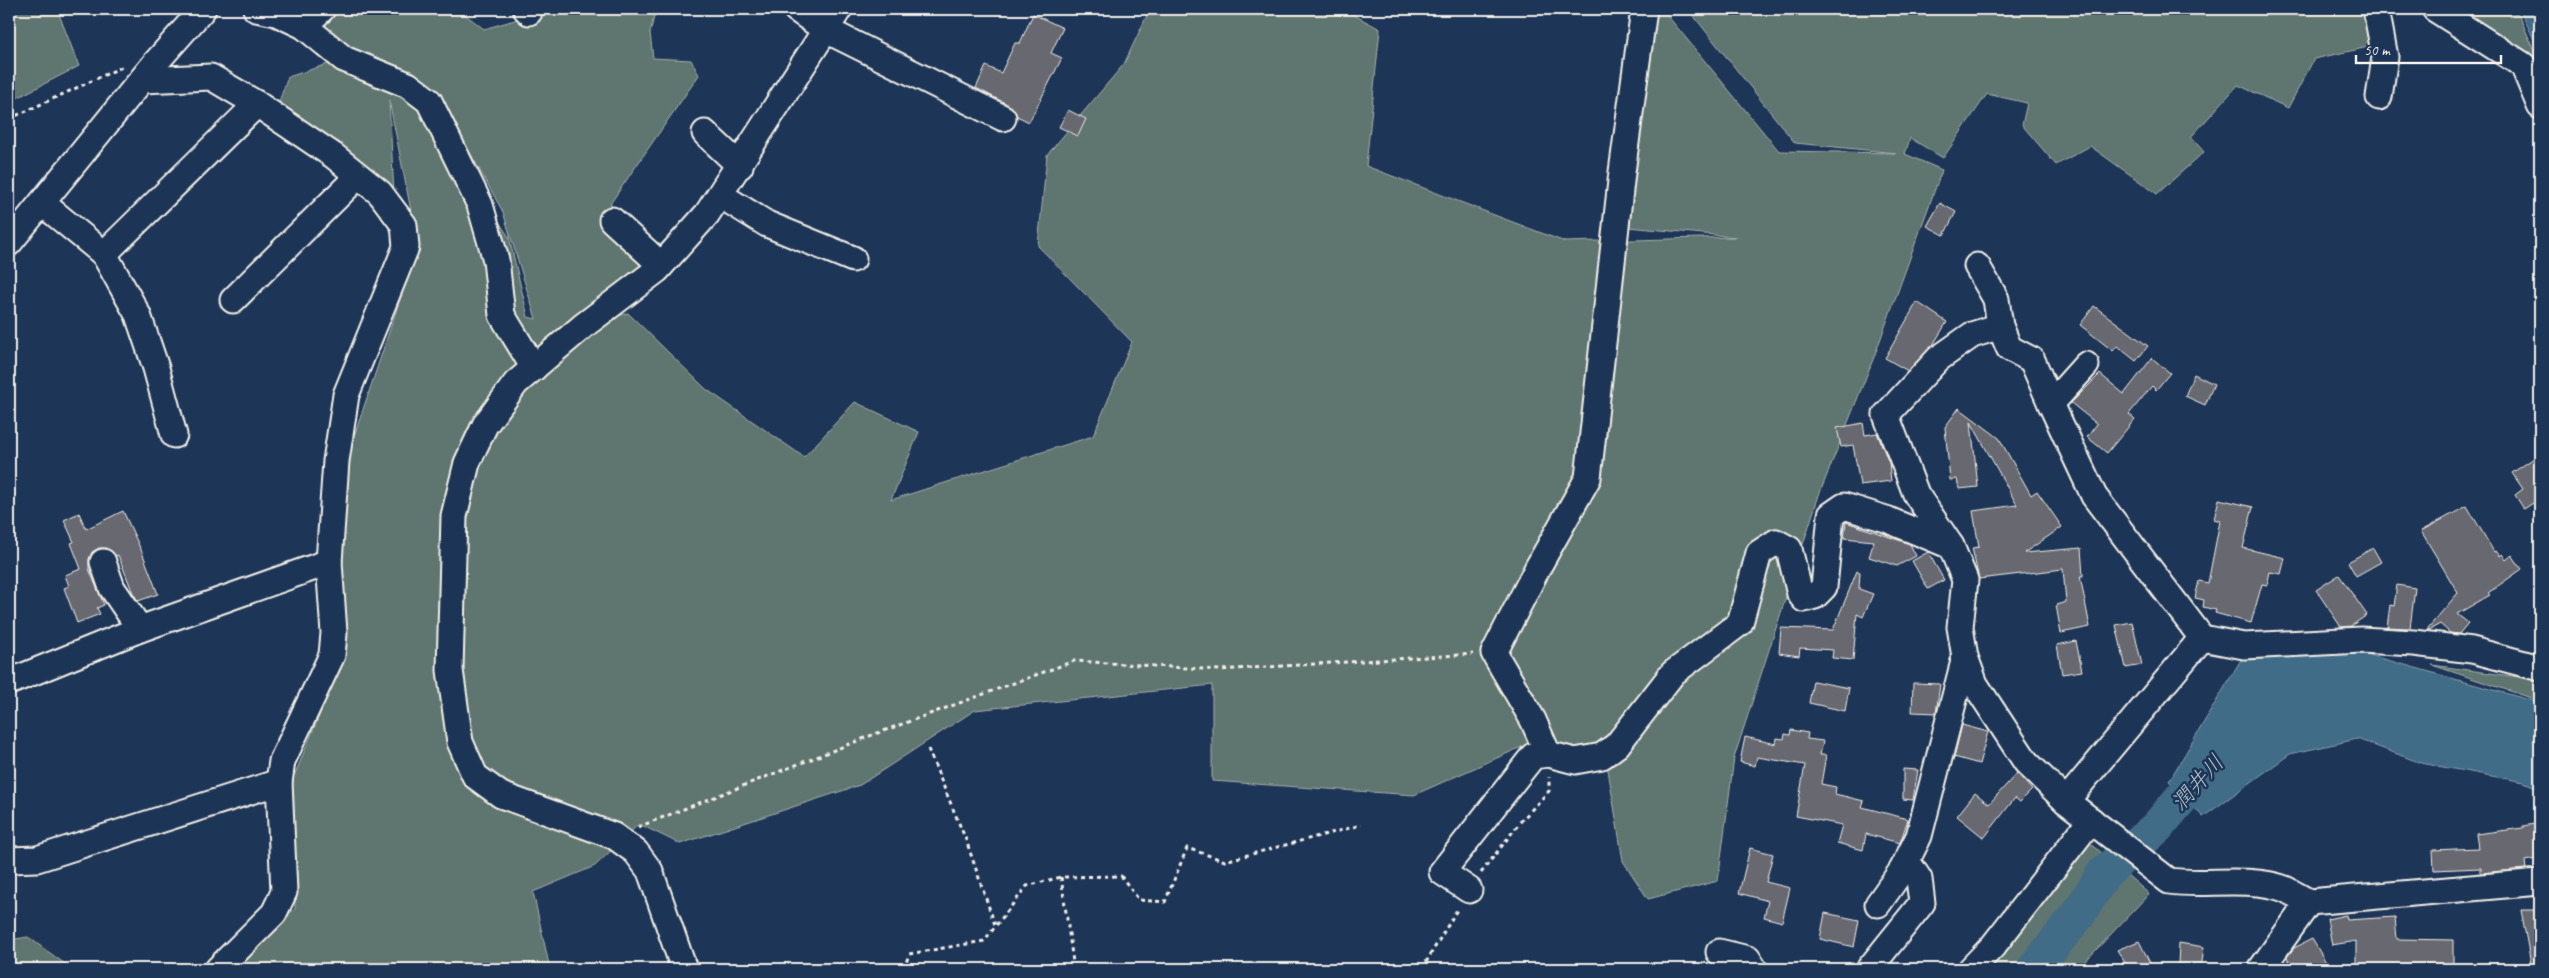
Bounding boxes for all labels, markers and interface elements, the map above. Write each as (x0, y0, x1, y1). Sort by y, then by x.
scale bar (2356, 32, 2502, 64)
text: 50 m (2364, 41, 2391, 60)
water label: 潤井川 (2165, 749, 2230, 817)

